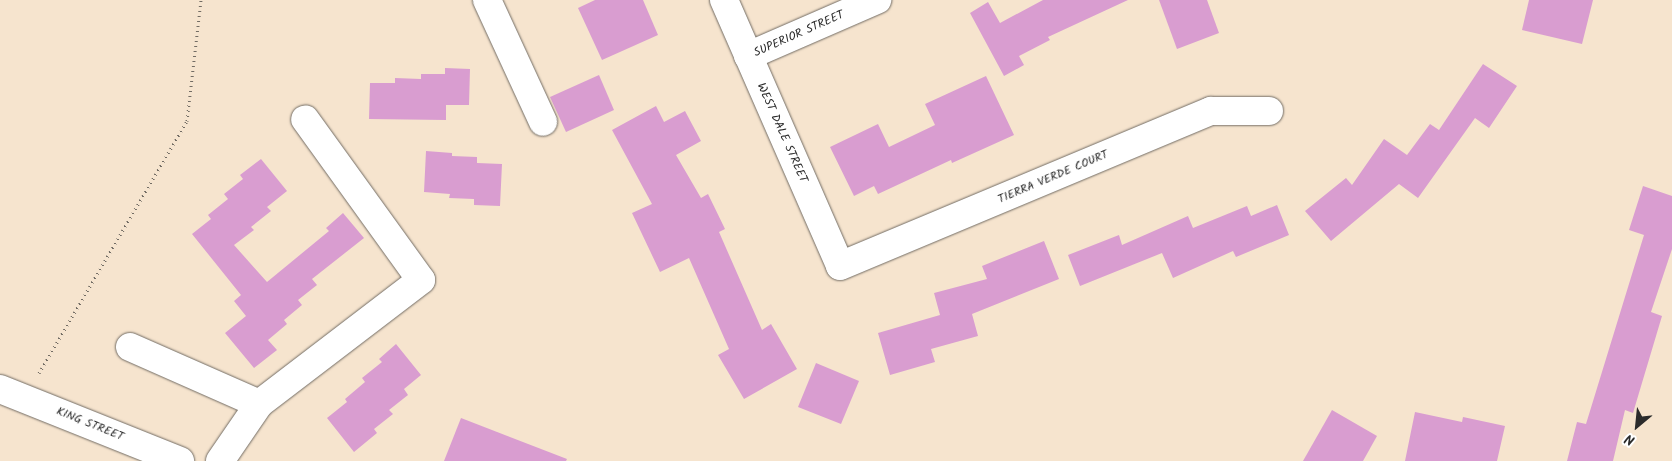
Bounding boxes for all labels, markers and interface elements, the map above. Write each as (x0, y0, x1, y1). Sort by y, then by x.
street label: SUPERIOR STREET (752, 8, 846, 60)
street label: WEST DALE STREET (754, 81, 810, 185)
street label: TIERRA VERDE COURT (996, 147, 1110, 207)
north arrow (1612, 401, 1662, 451)
street label: KING STREET (54, 404, 126, 444)
text: N (1621, 427, 1639, 451)

